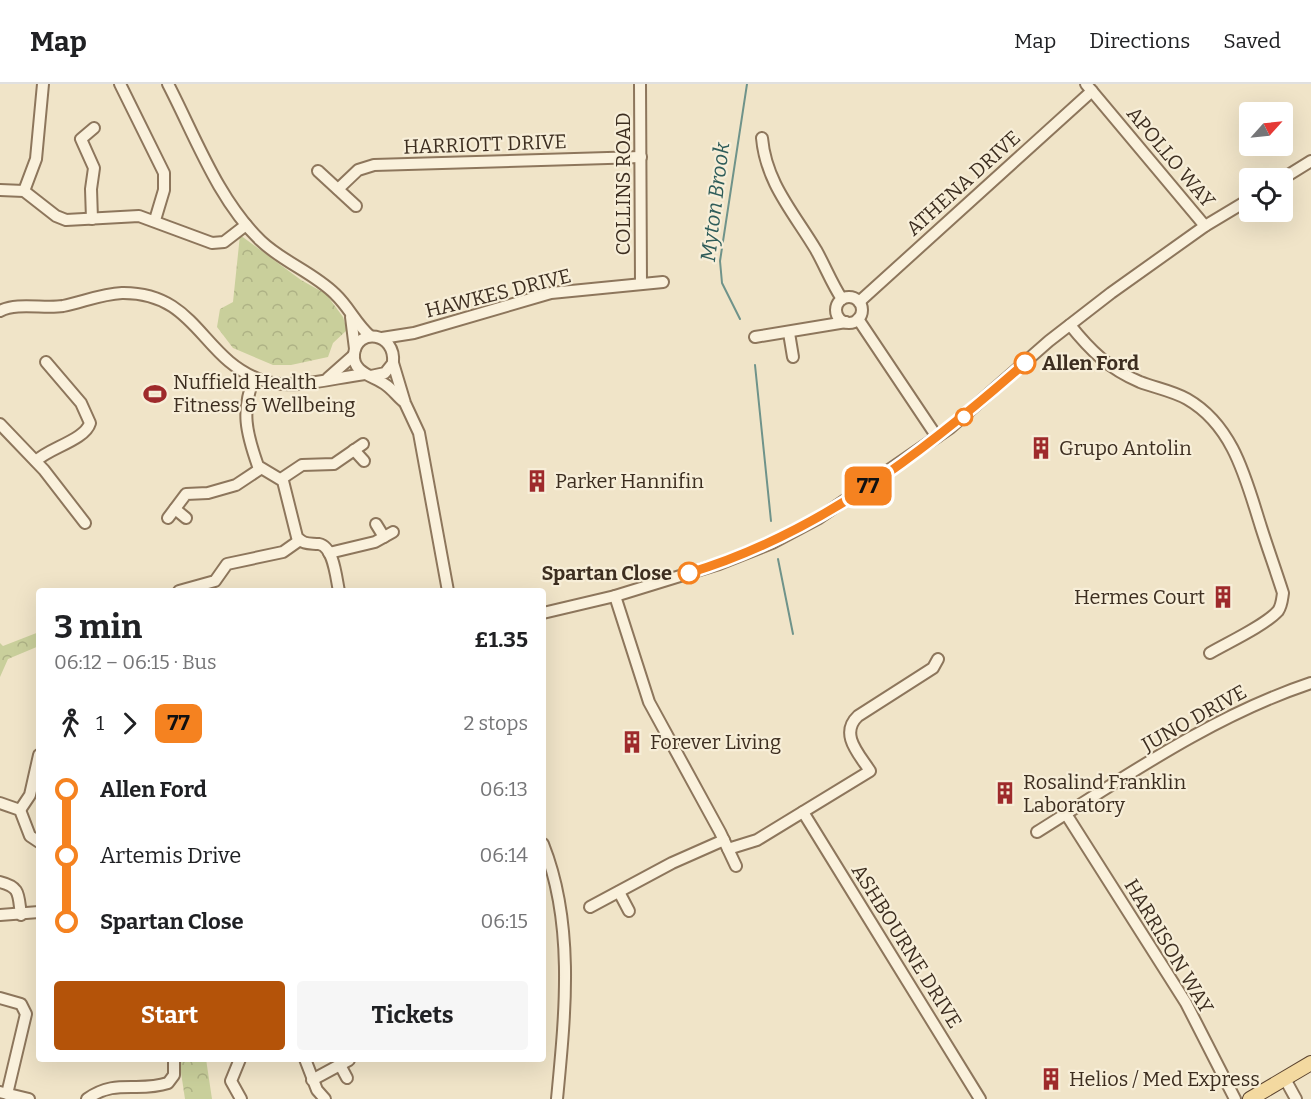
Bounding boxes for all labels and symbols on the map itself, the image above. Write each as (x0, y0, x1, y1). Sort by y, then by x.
street label: APOLLO WAY (1122, 102, 1220, 213)
north arrow (1239, 102, 1293, 156)
street label: COLLINS ROAD (611, 112, 635, 256)
street label: ATHENA DRIVE (901, 125, 1025, 241)
street label: HARRIOTT DRIVE (403, 129, 567, 159)
water label: Myton Brook (695, 140, 735, 263)
street label: HAWKES DRIVE (423, 263, 573, 323)
place label: Allen Ford (1042, 351, 1139, 375)
marker: Allen Ford (1014, 352, 1036, 374)
place label: Nuffield Health Fitness & Wellbeing (173, 370, 355, 417)
sports icon: Nuffield Health Fitness & Wellbeing (142, 381, 168, 407)
unlabelled marker (955, 408, 973, 426)
building icon: Grupo Antolin (1028, 435, 1054, 461)
place label: Grupo Antolin (1059, 436, 1192, 460)
line badge: 77 (841, 466, 895, 506)
building icon: Parker Hannifin (524, 468, 550, 494)
place label: Parker Hannifin (555, 469, 704, 493)
place label: Spartan Close (541, 561, 672, 585)
marker: Spartan Close (678, 562, 700, 584)
building icon: Hermes Court (1210, 584, 1236, 610)
place label: Hermes Court (1074, 585, 1205, 609)
street label: JUNO DRIVE (1137, 679, 1251, 757)
building icon: Forever Living (619, 729, 645, 755)
place label: Forever Living (650, 730, 781, 754)
place label: Rosalind Franklin Laboratory (1023, 770, 1186, 817)
building icon: Rosalind Franklin Laboratory (992, 780, 1018, 806)
street label: ASHBOURNE DRIVE (847, 860, 967, 1032)
street label: HARRISON WAY (1119, 874, 1219, 1018)
building icon: Helios / Med Express (1038, 1066, 1064, 1092)
place label: Helios / Med Express (1069, 1067, 1260, 1091)

